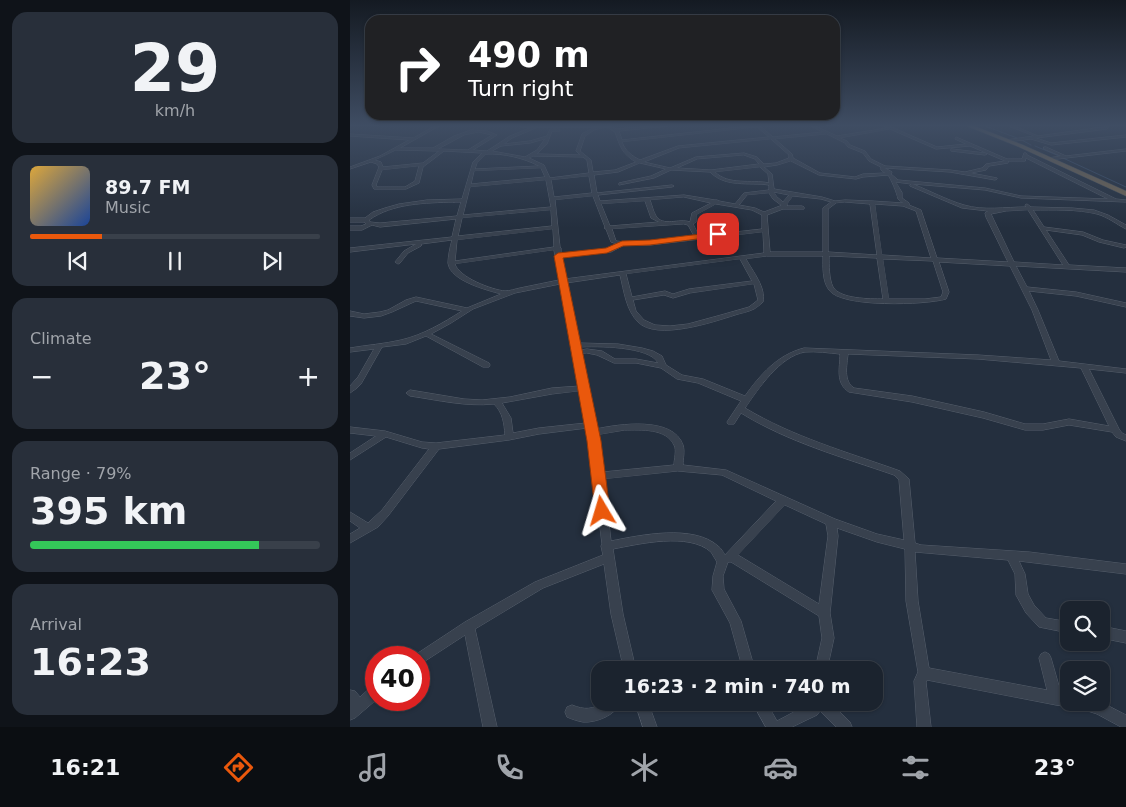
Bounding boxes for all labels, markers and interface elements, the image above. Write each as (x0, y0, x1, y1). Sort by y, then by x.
text: 29 (130, 31, 220, 106)
icon: right (385, 35, 450, 100)
text: 490 m (468, 35, 590, 75)
text: Turn right (468, 76, 573, 101)
text: km/h (155, 101, 195, 120)
text: 89.7 FM (105, 176, 190, 198)
text: Music (105, 198, 151, 217)
pin (697, 213, 739, 255)
icon: arrive (704, 220, 732, 248)
icon: previous (64, 247, 92, 275)
icon: pause (161, 247, 189, 275)
icon: next (258, 247, 286, 275)
text: Climate (30, 329, 92, 348)
text: 23° (139, 354, 211, 398)
text: − (30, 360, 53, 393)
text: + (297, 360, 320, 393)
text: Range · 79% (30, 464, 132, 483)
position arrow (575, 484, 627, 536)
text: 395 km (30, 489, 187, 533)
map controls (1060, 601, 1110, 711)
button: search (1060, 601, 1110, 651)
text: Arrival (30, 615, 82, 634)
text: 16:23 (30, 640, 151, 684)
speed limit sign: 40 (365, 646, 430, 711)
button: layers (1060, 661, 1110, 711)
text: 16:23 · 2 min · 740 m (623, 675, 851, 697)
icon: directions (221, 750, 256, 785)
icon: music (356, 750, 391, 785)
icon: phone (492, 750, 527, 785)
icon: climate (627, 750, 662, 785)
icon: car (763, 750, 798, 785)
icon: filters (898, 750, 933, 785)
text: 16:21 (50, 755, 120, 780)
text: 23° (1034, 755, 1076, 780)

